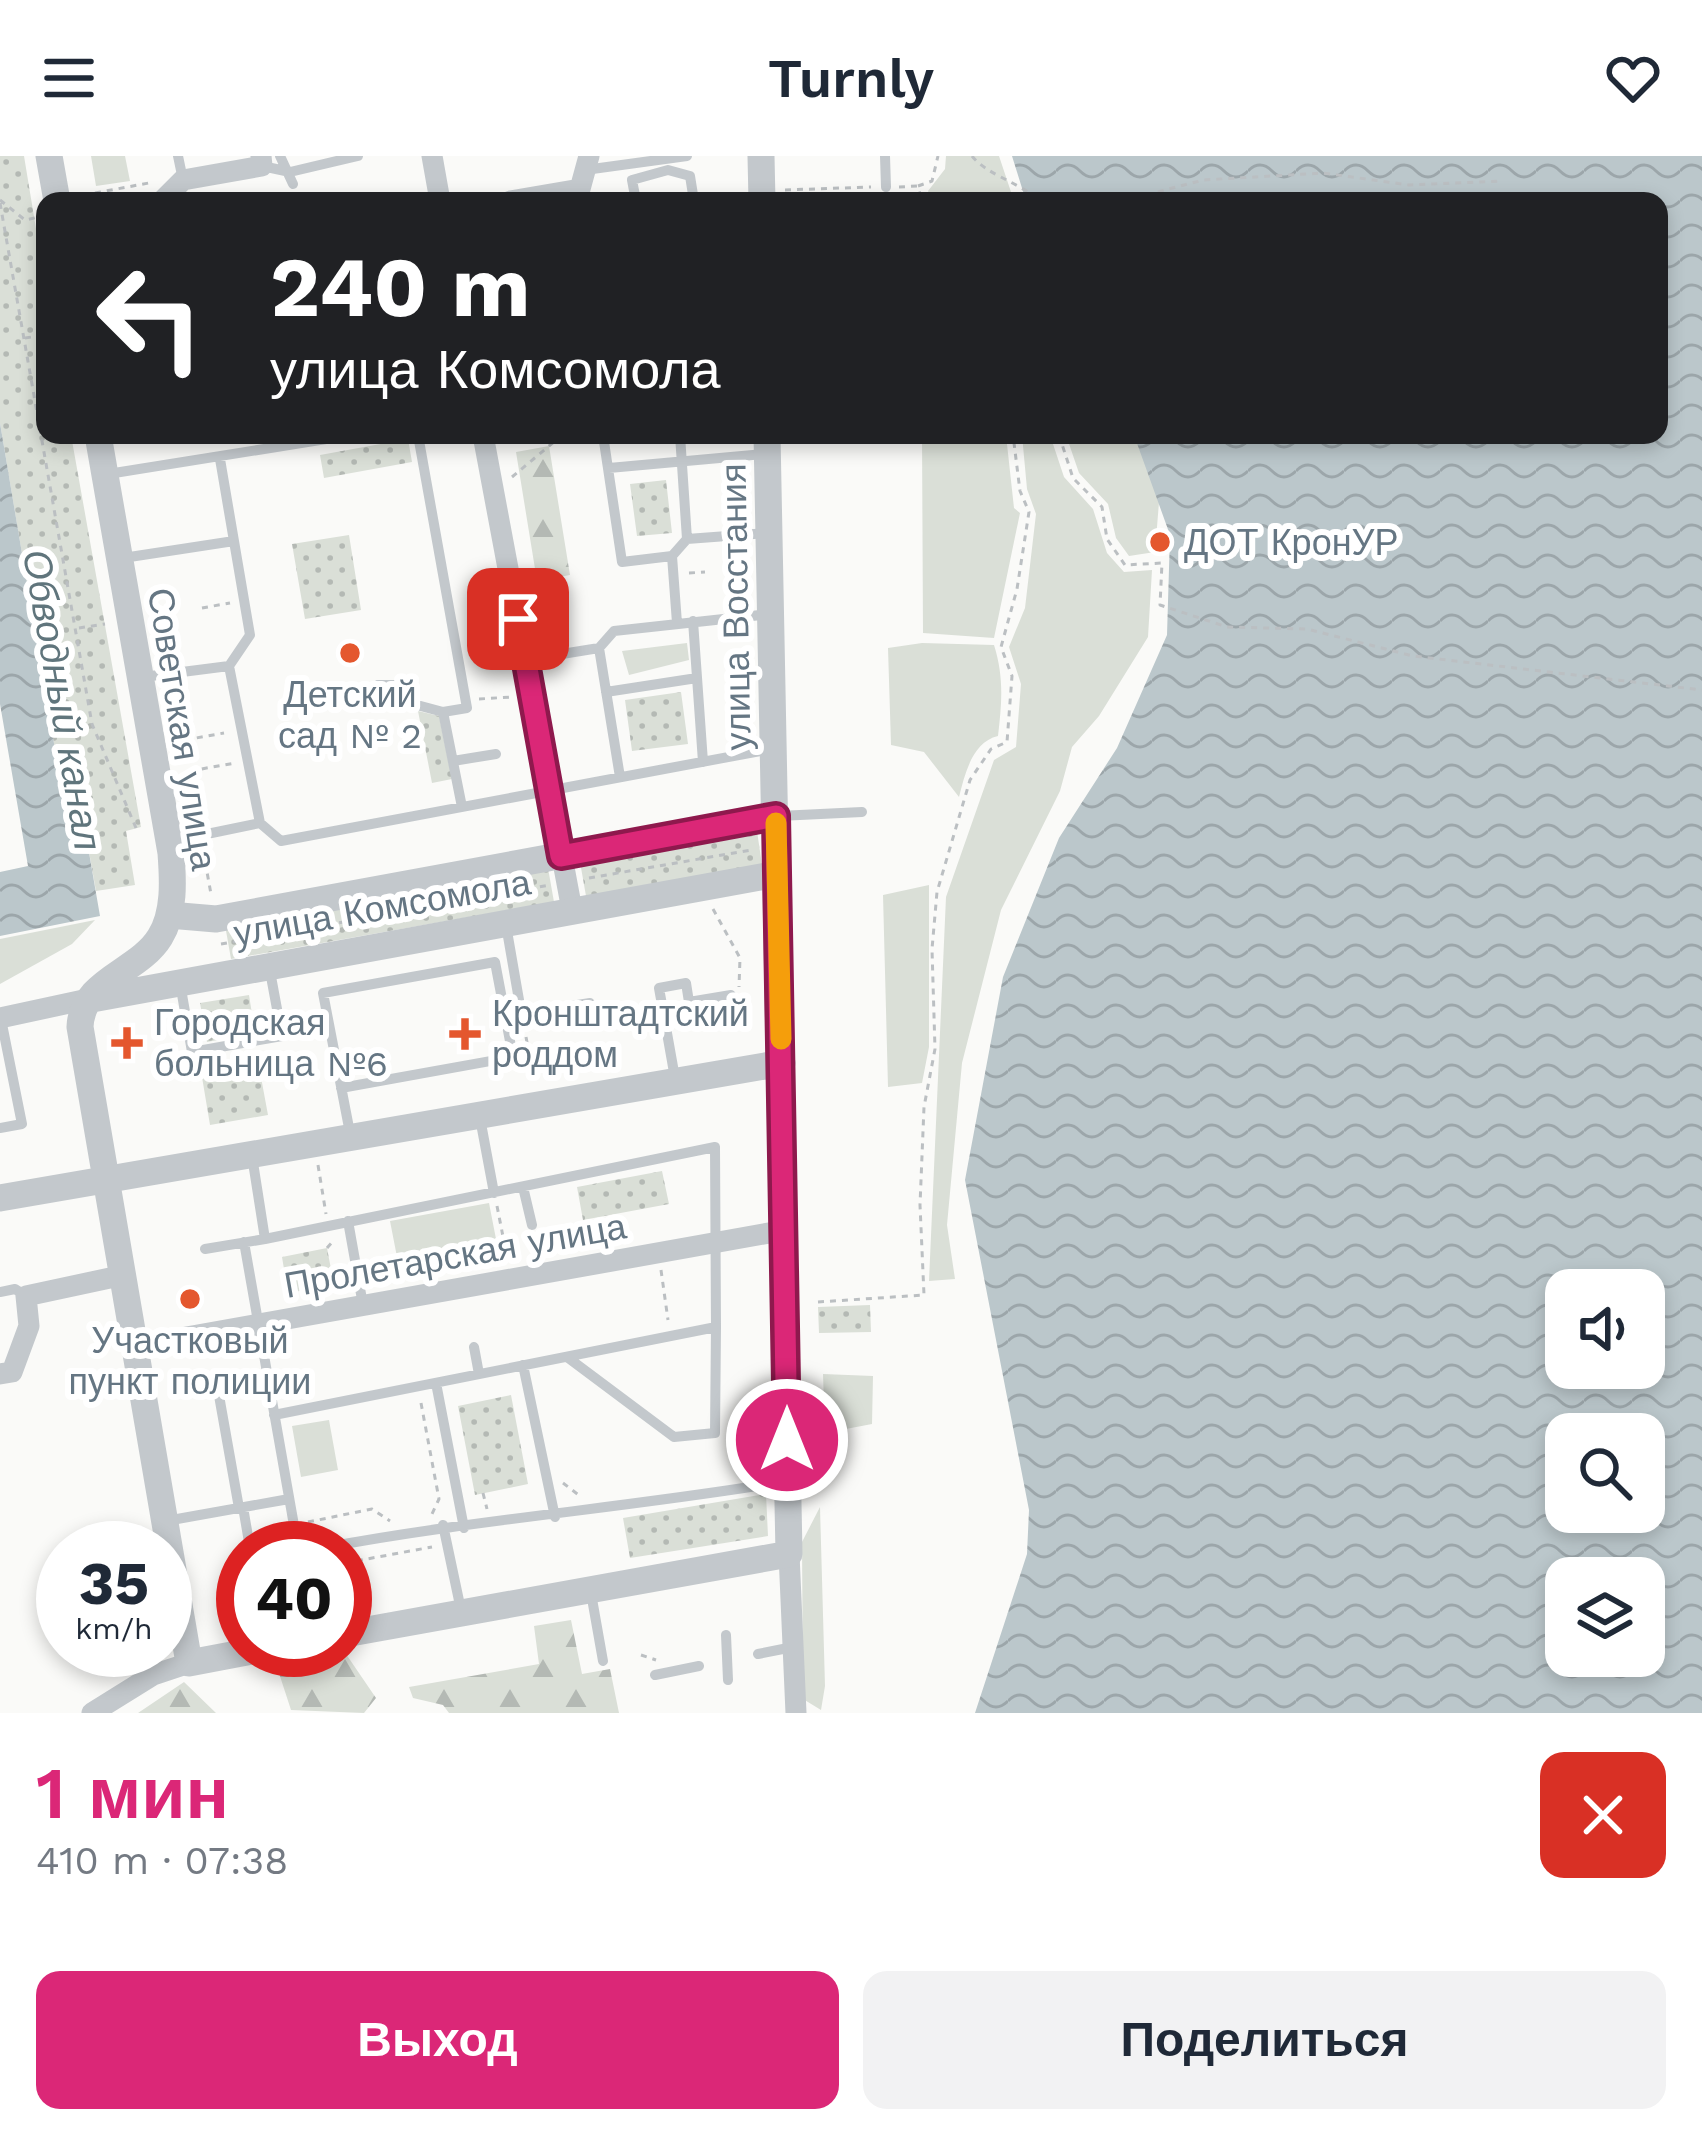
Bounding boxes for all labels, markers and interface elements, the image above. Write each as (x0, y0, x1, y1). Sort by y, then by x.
icon: menu (36, 45, 102, 111)
icon: heart (1600, 45, 1666, 111)
text: Turnly (768, 47, 934, 110)
text: 240 m (270, 238, 531, 336)
icon: left (72, 240, 228, 396)
text: улица Комсомола (270, 338, 721, 401)
street label: улица Восстания (712, 463, 759, 751)
place label: ДОТ КронУР (1184, 522, 1398, 564)
marker: ДОТ КронУР (1147, 529, 1173, 555)
water label: Обводный канал (14, 546, 111, 854)
pin (467, 568, 569, 670)
street label: Советская улица (139, 585, 225, 874)
icon: arrive (485, 586, 551, 652)
marker: Детский сад № 2 (337, 640, 363, 666)
place label: Детский сад № 2 (278, 674, 422, 757)
street label: улица Комсомола (231, 861, 535, 955)
place label: Кронштадтский роддом (492, 993, 749, 1076)
place label: Городская больница №6 (154, 1002, 388, 1085)
marker: Кронштадтский роддом (449, 1018, 481, 1050)
marker: Городская больница №6 (111, 1027, 143, 1059)
street label: Пролетарская улица (281, 1205, 630, 1307)
map controls (1545, 1269, 1665, 1677)
button: sound (1545, 1269, 1665, 1389)
marker: Участковый пункт полиции (177, 1286, 203, 1312)
place label: Участковый пункт полиции (69, 1320, 311, 1403)
position arrow (724, 1377, 850, 1503)
button: search (1545, 1413, 1665, 1533)
speed limit sign: 40 (216, 1521, 372, 1677)
text: 35 (79, 1548, 149, 1619)
button: layers (1545, 1557, 1665, 1677)
text: km/h (75, 1611, 153, 1646)
text: 1 мин (36, 1751, 229, 1835)
button: close (1540, 1752, 1666, 1878)
text: 410 m · 07:38 (36, 1838, 288, 1883)
button: Выход (36, 1971, 839, 2109)
button: Поделиться (863, 1971, 1666, 2109)

